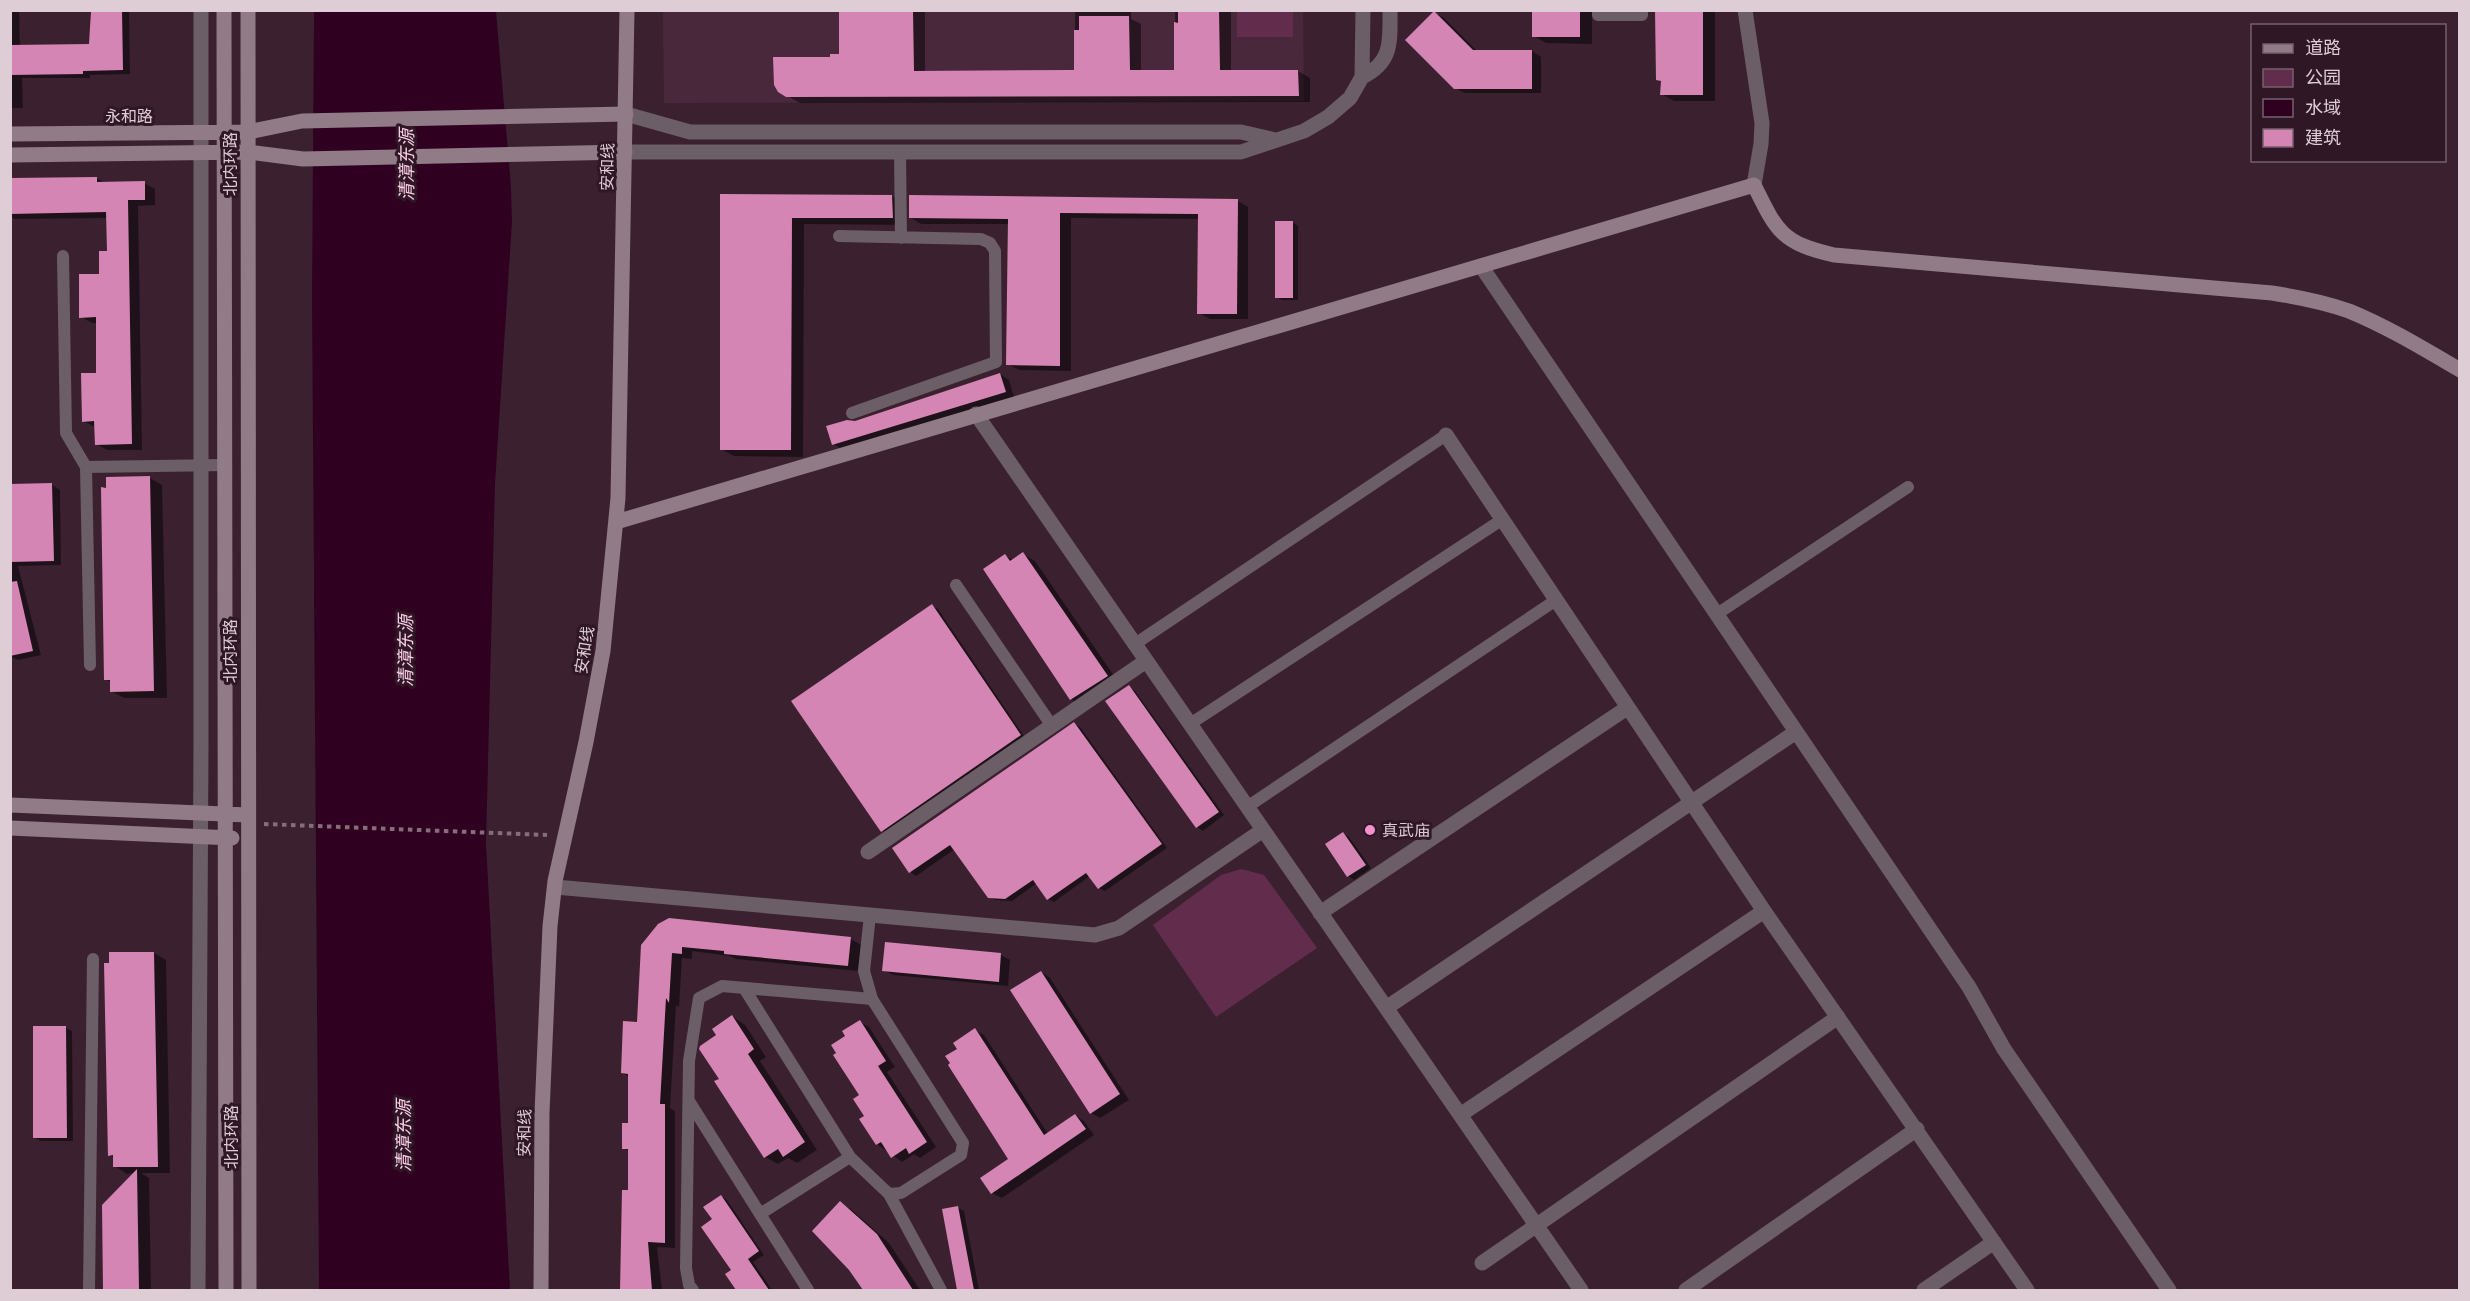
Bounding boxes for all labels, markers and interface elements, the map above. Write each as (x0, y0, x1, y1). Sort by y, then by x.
legend (2251, 24, 2446, 162)
text: 道路 (2305, 37, 2341, 59)
text: 公园 (2305, 67, 2341, 89)
text: 水域 (2305, 97, 2341, 119)
street label: 永和路 (105, 107, 153, 127)
water label: 清漳东源 (396, 126, 418, 201)
text: 建筑 (2305, 127, 2341, 149)
street label: 北内环路 (221, 132, 241, 196)
street label: 安和线 (598, 143, 618, 191)
water label: 清漳东源 (395, 612, 417, 687)
street label: 北内环路 (221, 619, 241, 683)
street label: 安和线 (571, 625, 599, 675)
place label: 真武庙 (1382, 821, 1430, 841)
marker: 真武庙 (1363, 823, 1377, 837)
water label: 清漳东源 (393, 1097, 415, 1172)
street label: 北内环路 (222, 1105, 242, 1169)
street label: 安和线 (515, 1109, 535, 1157)

